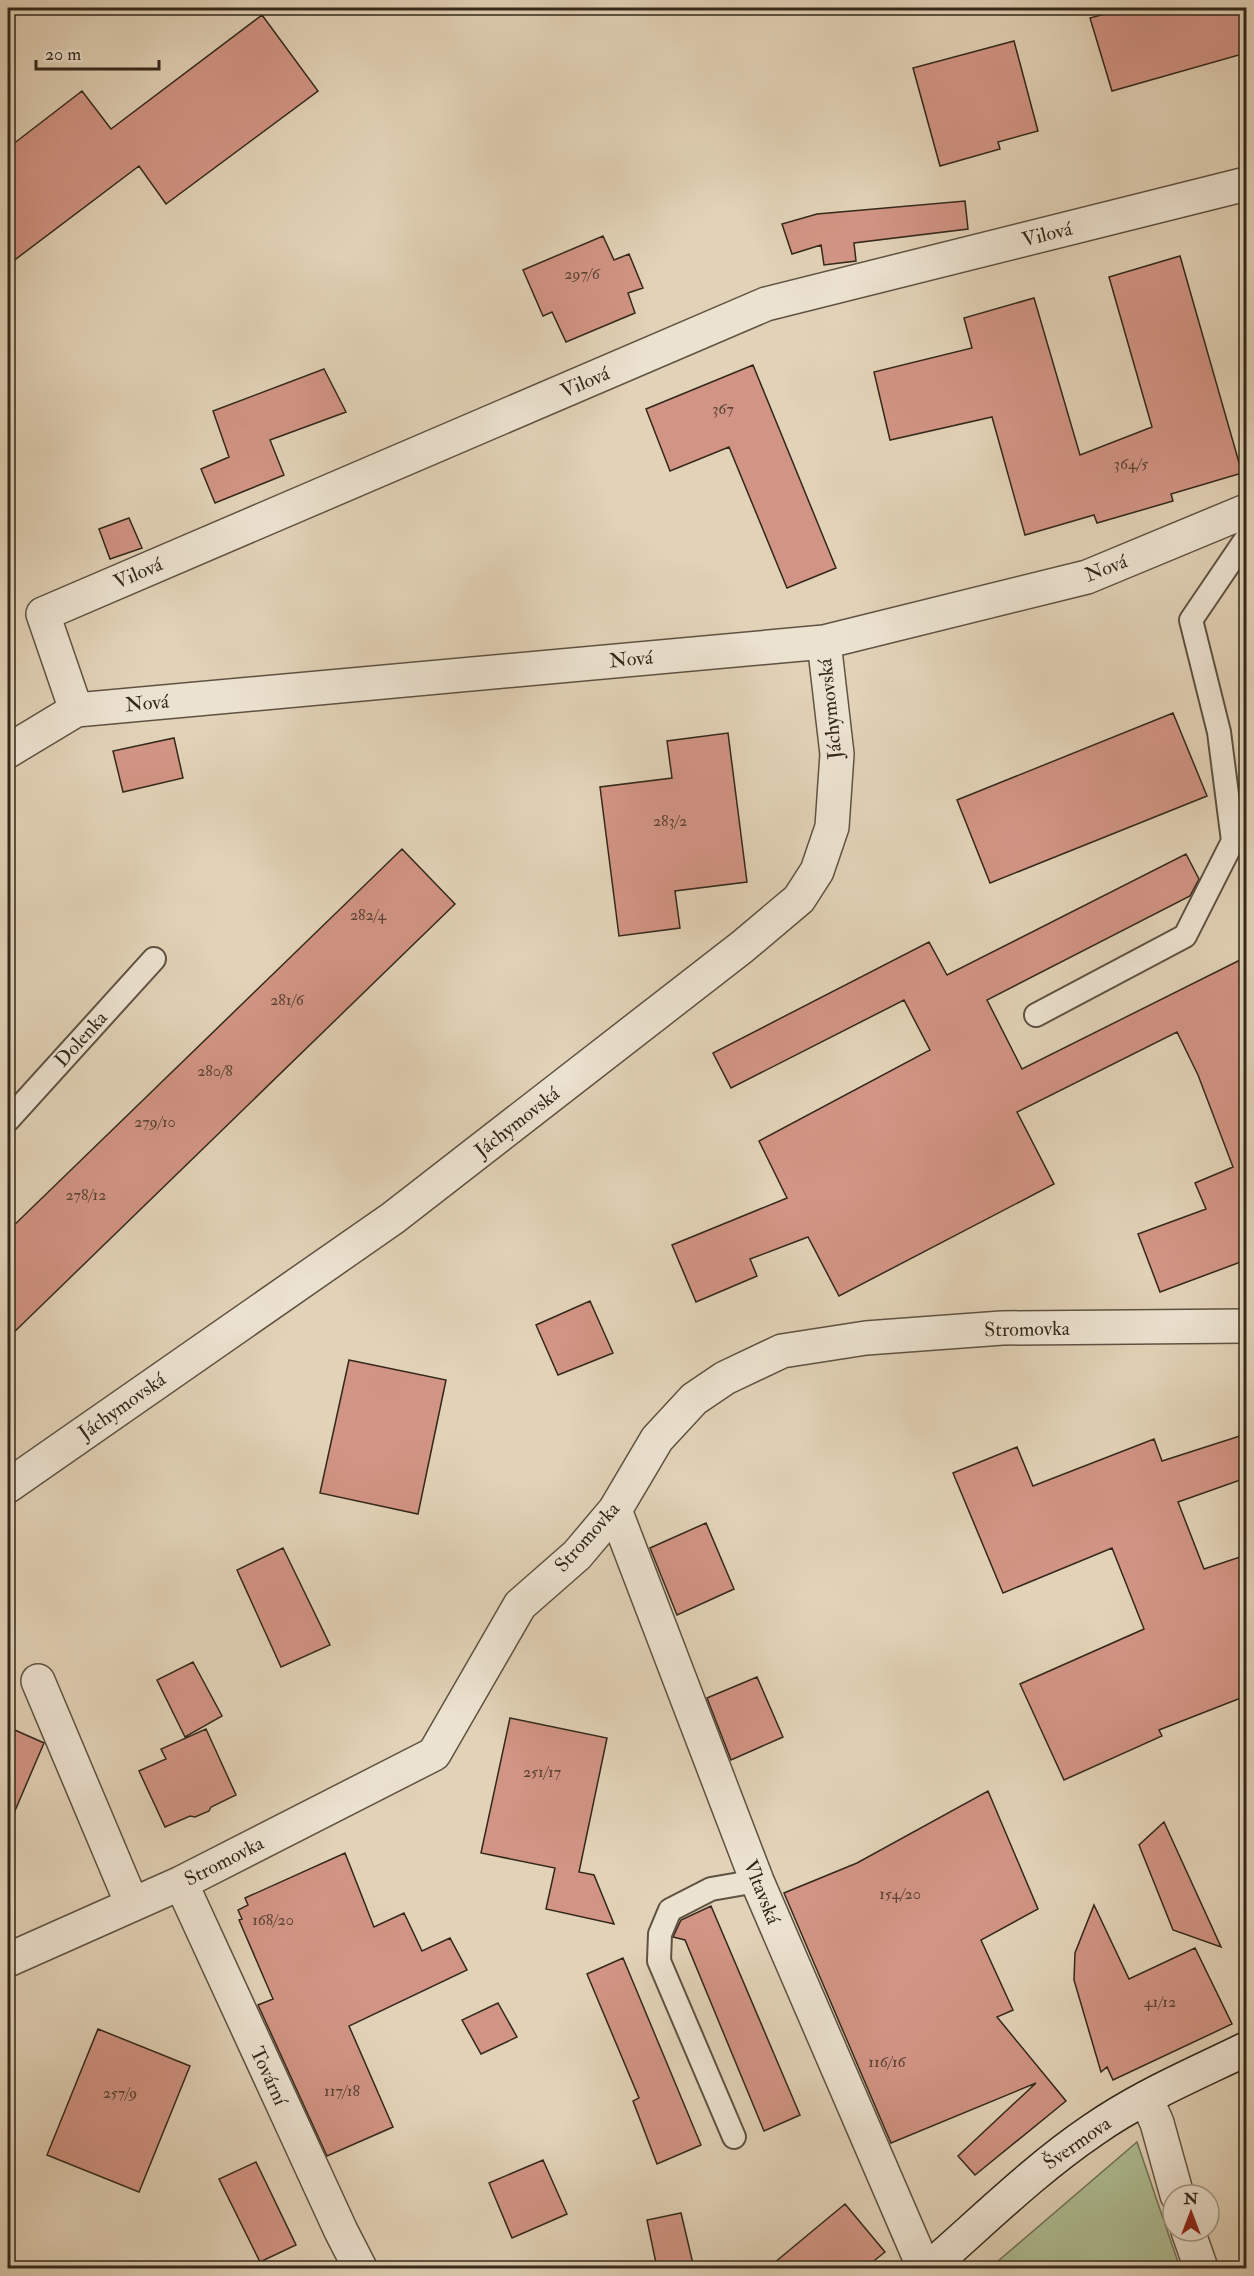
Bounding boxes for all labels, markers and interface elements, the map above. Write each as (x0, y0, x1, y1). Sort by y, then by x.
scale bar (36, 33, 159, 71)
text: 20 m (45, 43, 81, 66)
street label: Vilová (1019, 216, 1075, 252)
house number: 297/6 (564, 264, 601, 284)
street label: Vilová (557, 360, 614, 403)
house number: 367 (712, 399, 734, 419)
house number: 364/5 (1114, 454, 1148, 474)
street label: Nová (1081, 548, 1132, 587)
street label: Vilová (110, 551, 167, 594)
street label: Nová (608, 645, 655, 673)
street label: Jáchymovská (812, 657, 848, 762)
street label: Nová (124, 689, 171, 717)
house number: 283/2 (653, 811, 687, 831)
house number: 282/4 (350, 905, 387, 925)
house number: 281/6 (270, 990, 305, 1010)
street label: Dolenka (49, 1005, 113, 1072)
house number: 280/8 (197, 1061, 233, 1081)
street label: Jáchymovská (469, 1081, 565, 1164)
house number: 279/10 (134, 1112, 176, 1132)
house number: 278/12 (66, 1185, 106, 1205)
street label: Stromovka (984, 1316, 1071, 1342)
street label: Jáchymovská (73, 1366, 171, 1446)
street label: Stromovka (549, 1496, 625, 1577)
house number: 251/17 (523, 1762, 562, 1782)
street label: Stromovka (180, 1830, 269, 1892)
street label: Vltavská (738, 1856, 786, 1928)
house number: 154/20 (879, 1884, 921, 1904)
house number: 168/20 (252, 1910, 294, 1930)
house number: 41/12 (1144, 1992, 1176, 2012)
street label: Tovární (245, 2043, 294, 2111)
house number: 116/16 (868, 2052, 907, 2072)
house number: 117/18 (324, 2081, 360, 2101)
house number: 257/9 (103, 2083, 137, 2103)
street label: Švermova (1038, 2109, 1116, 2175)
north arrow (1161, 2183, 1221, 2243)
text: N (1183, 2189, 1199, 2209)

